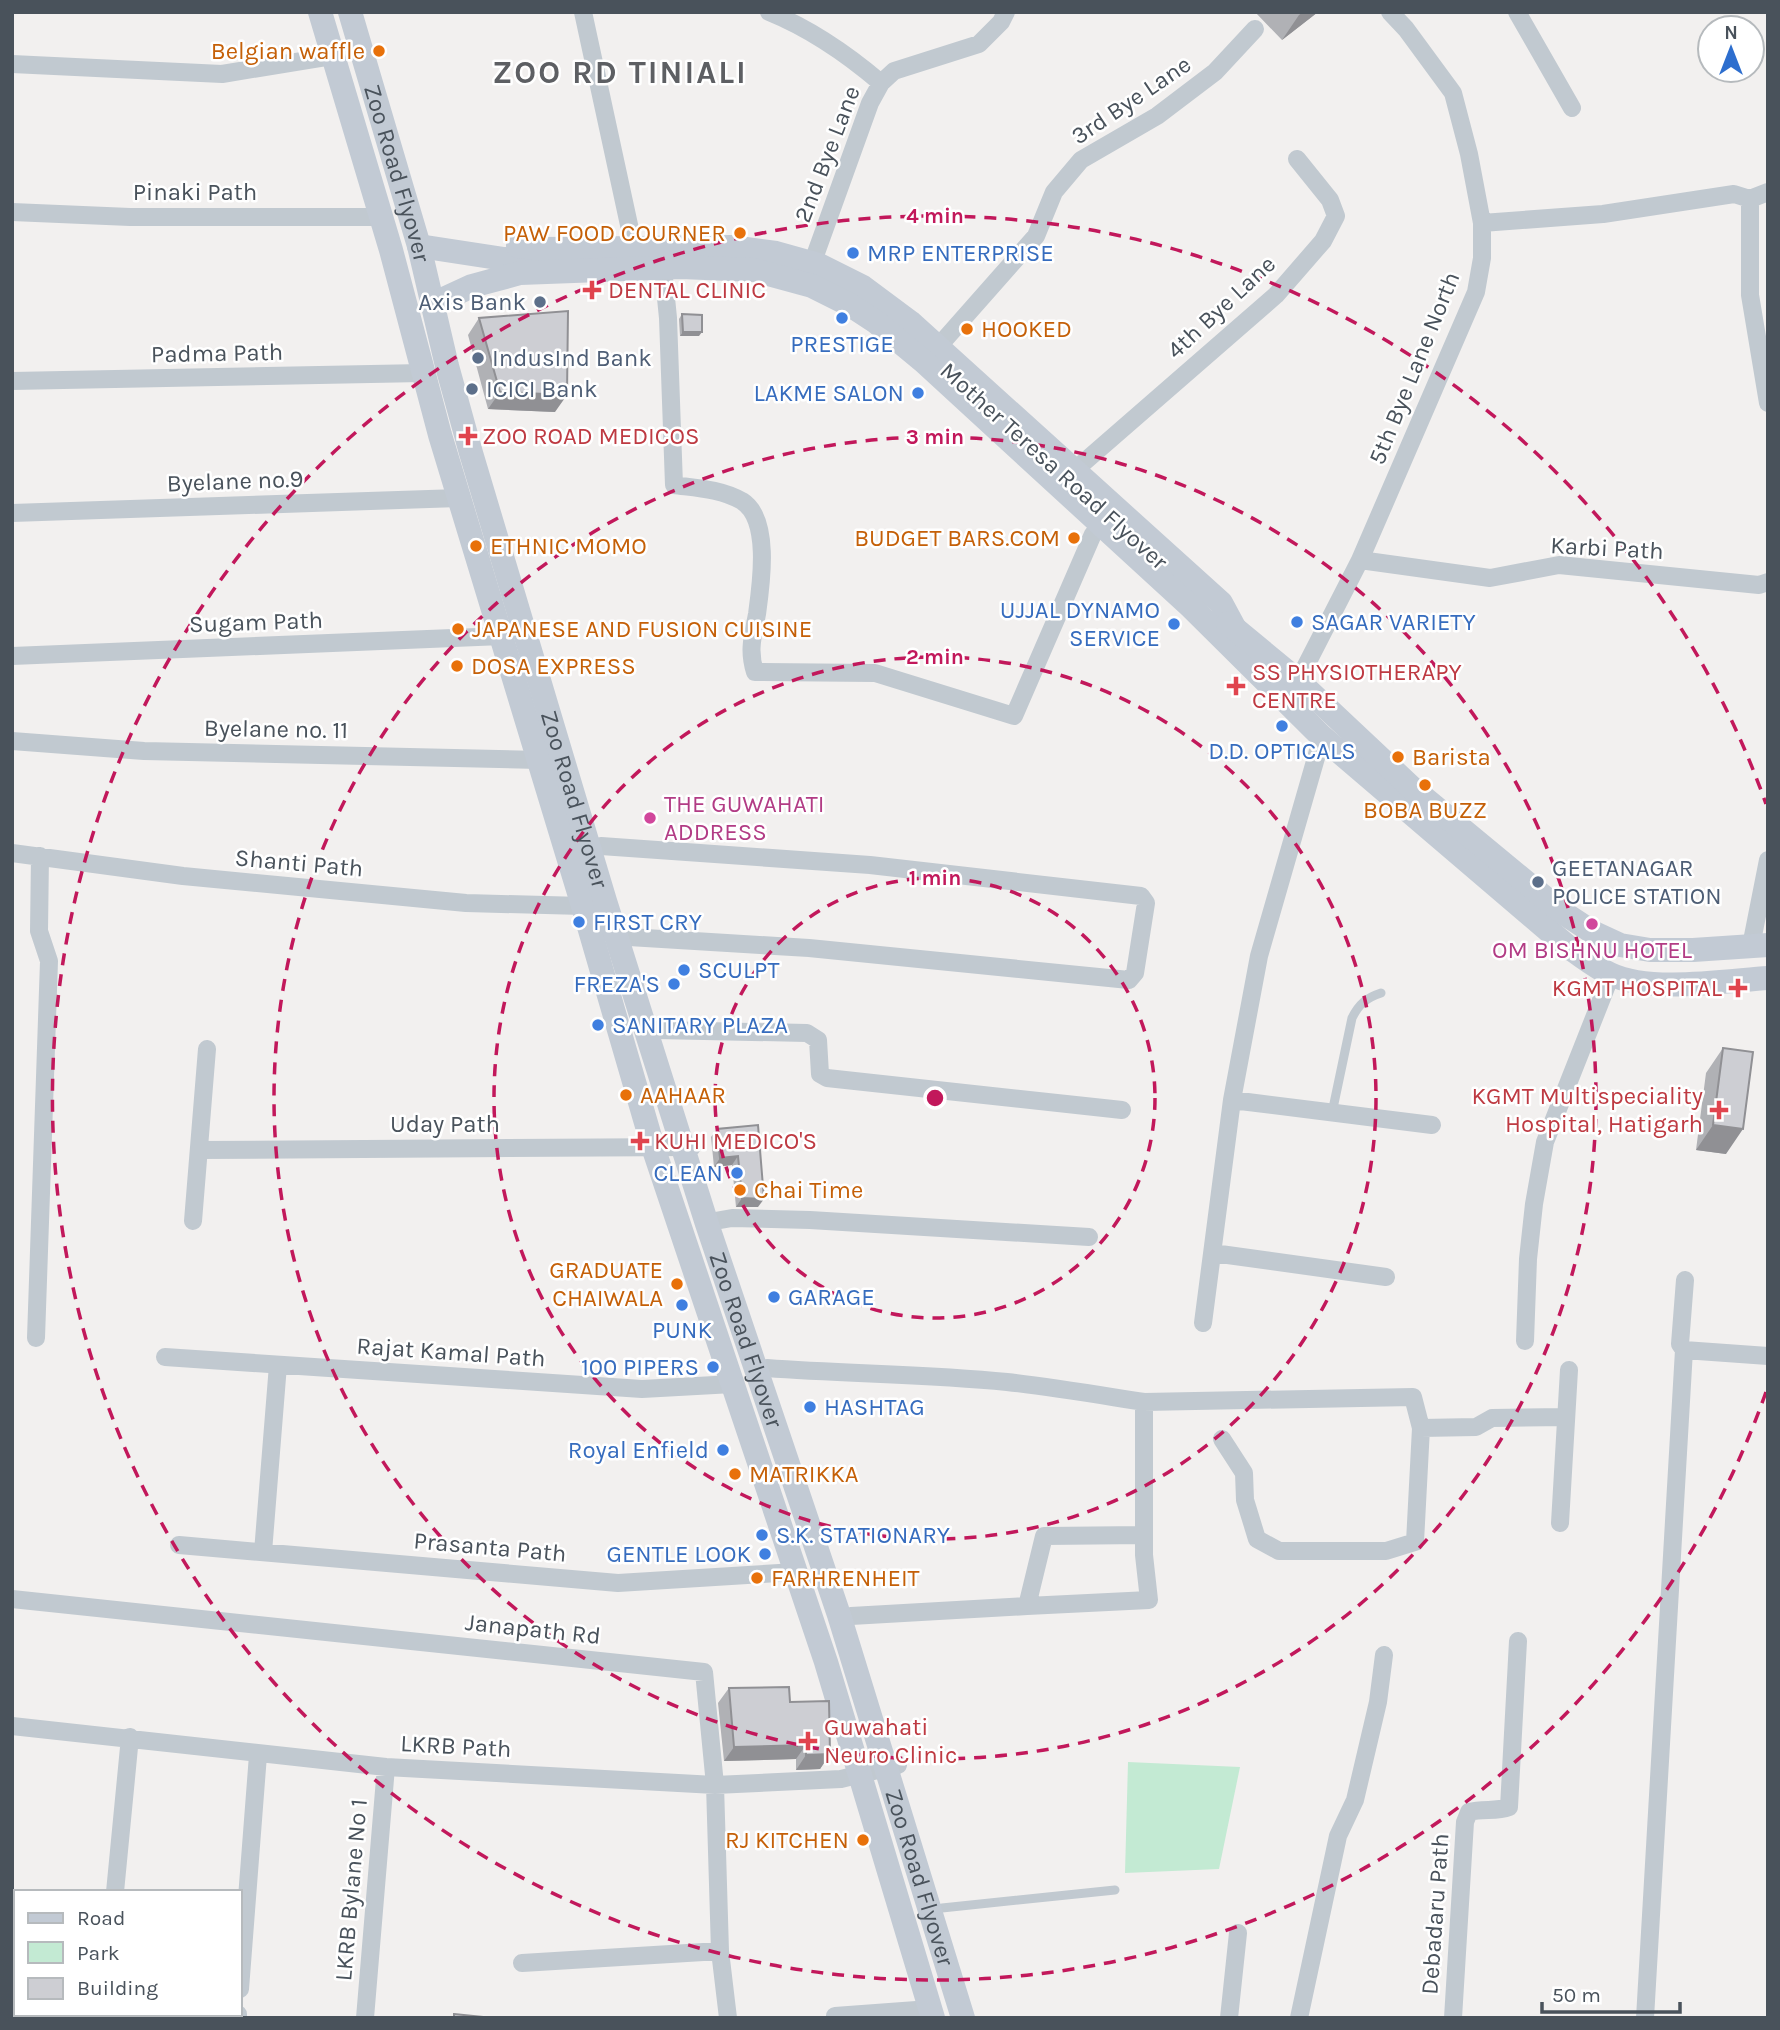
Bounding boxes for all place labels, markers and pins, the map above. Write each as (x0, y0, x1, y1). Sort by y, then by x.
place label: Belgian waffle (211, 37, 365, 65)
marker: Belgian waffle (371, 43, 387, 59)
place label: PAW FOOD COURNER (503, 219, 726, 247)
marker: PAW FOOD COURNER (732, 225, 748, 241)
place label: MRP ENTERPRISE (867, 239, 1054, 267)
marker: MRP ENTERPRISE (845, 245, 861, 261)
place label: DENTAL CLINIC (608, 276, 766, 304)
marker: DENTAL CLINIC (582, 280, 602, 300)
place label: Axis Bank (418, 288, 526, 316)
marker: Axis Bank (532, 294, 548, 310)
marker: PRESTIGE (834, 310, 850, 326)
place label: HOOKED (981, 315, 1072, 343)
marker: HOOKED (959, 321, 975, 337)
place label: PRESTIGE (790, 330, 894, 358)
place label: IndusInd Bank (492, 344, 652, 372)
marker: IndusInd Bank (470, 350, 486, 366)
place label: ICICI Bank (486, 375, 597, 403)
place label: LAKME SALON (753, 379, 904, 407)
marker: ICICI Bank (464, 381, 480, 397)
marker: LAKME SALON (910, 385, 926, 401)
place label: ZOO ROAD MEDICOS (482, 422, 700, 450)
marker: ZOO ROAD MEDICOS (460, 428, 476, 444)
place label: BUDGET BARS.COM (854, 524, 1060, 552)
marker: BUDGET BARS.COM (1066, 530, 1082, 546)
place label: ETHNIC MOMO (490, 532, 647, 560)
marker: ETHNIC MOMO (468, 538, 484, 554)
place label: UJJAL DYNAMO SERVICE (1000, 596, 1160, 652)
place label: SAGAR VARIETY (1311, 608, 1476, 636)
marker: SAGAR VARIETY (1289, 614, 1305, 630)
place label: JAPANESE AND FUSION CUISINE (472, 615, 812, 643)
marker: UJJAL DYNAMO SERVICE (1166, 616, 1182, 632)
marker: JAPANESE AND FUSION CUISINE (450, 621, 466, 637)
place label: DOSA EXPRESS (471, 652, 636, 680)
marker: DOSA EXPRESS (449, 658, 465, 674)
place label: SS PHYSIOTHERAPY CENTRE (1252, 658, 1462, 714)
marker: SS PHYSIOTHERAPY CENTRE (1226, 676, 1246, 696)
marker: D.D. OPTICALS (1274, 718, 1290, 734)
place label: D.D. OPTICALS (1208, 737, 1356, 765)
place label: Barista (1412, 743, 1491, 771)
marker: Barista (1390, 749, 1406, 765)
marker: BOBA BUZZ (1417, 777, 1433, 793)
place label: THE GUWAHATI ADDRESS (664, 790, 824, 846)
place label: BOBA BUZZ (1363, 796, 1487, 824)
marker: THE GUWAHATI ADDRESS (642, 810, 658, 826)
place label: GEETANAGAR POLICE STATION (1552, 854, 1722, 910)
marker: GEETANAGAR POLICE STATION (1530, 874, 1546, 890)
place label: FIRST CRY (593, 908, 702, 936)
marker: FIRST CRY (571, 914, 587, 930)
marker: OM BISHNU HOTEL (1584, 916, 1600, 932)
place label: OM BISHNU HOTEL (1492, 936, 1693, 964)
place label: SCULPT (698, 956, 779, 984)
marker: SCULPT (676, 962, 692, 978)
place label: FREZA'S (573, 970, 660, 998)
place label: KGMT HOSPITAL (1552, 974, 1723, 1002)
marker: FREZA'S (666, 976, 682, 992)
marker: KGMT HOSPITAL (1728, 978, 1748, 998)
place label: SANITARY PLAZA (612, 1011, 788, 1039)
marker: SANITARY PLAZA (590, 1017, 606, 1033)
place label: AAHAAR (640, 1081, 726, 1109)
place label: KGMT Multispeciality Hospital, Hatigarh (1471, 1082, 1703, 1138)
centre of rings (923, 1086, 947, 1110)
marker: AAHAAR (618, 1087, 634, 1103)
marker: KGMT Multispeciality Hospital, Hatigarh (1709, 1100, 1729, 1120)
place label: KUHI MEDICO'S (654, 1127, 817, 1155)
marker: KUHI MEDICO'S (632, 1133, 648, 1149)
place label: CLEAN (653, 1159, 723, 1187)
marker: CLEAN (729, 1165, 745, 1181)
place label: Chai Time (754, 1176, 863, 1204)
marker: Chai Time (732, 1182, 748, 1198)
place label: GRADUATE CHAIWALA (549, 1256, 663, 1312)
marker: GRADUATE CHAIWALA (669, 1276, 685, 1292)
place label: GARAGE (788, 1283, 875, 1311)
marker: GARAGE (766, 1289, 782, 1305)
marker: PUNK (674, 1297, 690, 1313)
place label: PUNK (652, 1316, 712, 1344)
place label: 100 PIPERS (581, 1353, 699, 1381)
marker: 100 PIPERS (705, 1359, 721, 1375)
place label: HASHTAG (824, 1393, 925, 1421)
marker: HASHTAG (802, 1399, 818, 1415)
place label: Royal Enfield (568, 1436, 709, 1464)
marker: Royal Enfield (715, 1442, 731, 1458)
place label: MATRIKKA (749, 1460, 859, 1488)
marker: MATRIKKA (727, 1466, 743, 1482)
place label: S.K. STATIONARY (776, 1521, 950, 1549)
marker: S.K. STATIONARY (754, 1527, 770, 1543)
place label: GENTLE LOOK (606, 1540, 751, 1568)
marker: GENTLE LOOK (757, 1546, 773, 1562)
place label: FARHRENHEIT (771, 1564, 920, 1592)
marker: FARHRENHEIT (749, 1570, 765, 1586)
place label: Guwahati Neuro Clinic (824, 1713, 957, 1769)
marker: Guwahati Neuro Clinic (798, 1731, 818, 1751)
place label: RJ KITCHEN (725, 1826, 849, 1854)
marker: RJ KITCHEN (855, 1832, 871, 1848)

